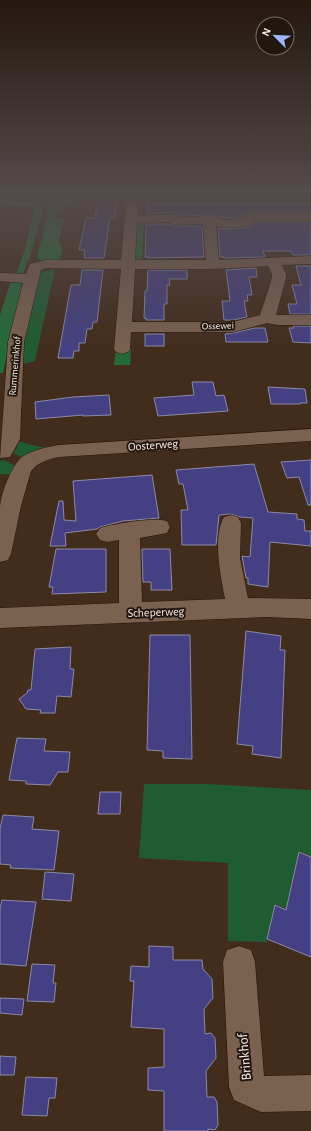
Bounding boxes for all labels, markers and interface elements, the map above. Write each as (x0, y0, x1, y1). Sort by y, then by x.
north arrow (255, 16, 295, 56)
text: N (260, 26, 273, 38)
street label: Ossewei (202, 320, 234, 332)
street label: Rummerinkhof (7, 335, 23, 396)
street label: Oosterweg (127, 437, 179, 453)
street label: Scheperweg (127, 605, 185, 619)
street label: Brinkhof (236, 1032, 254, 1081)

